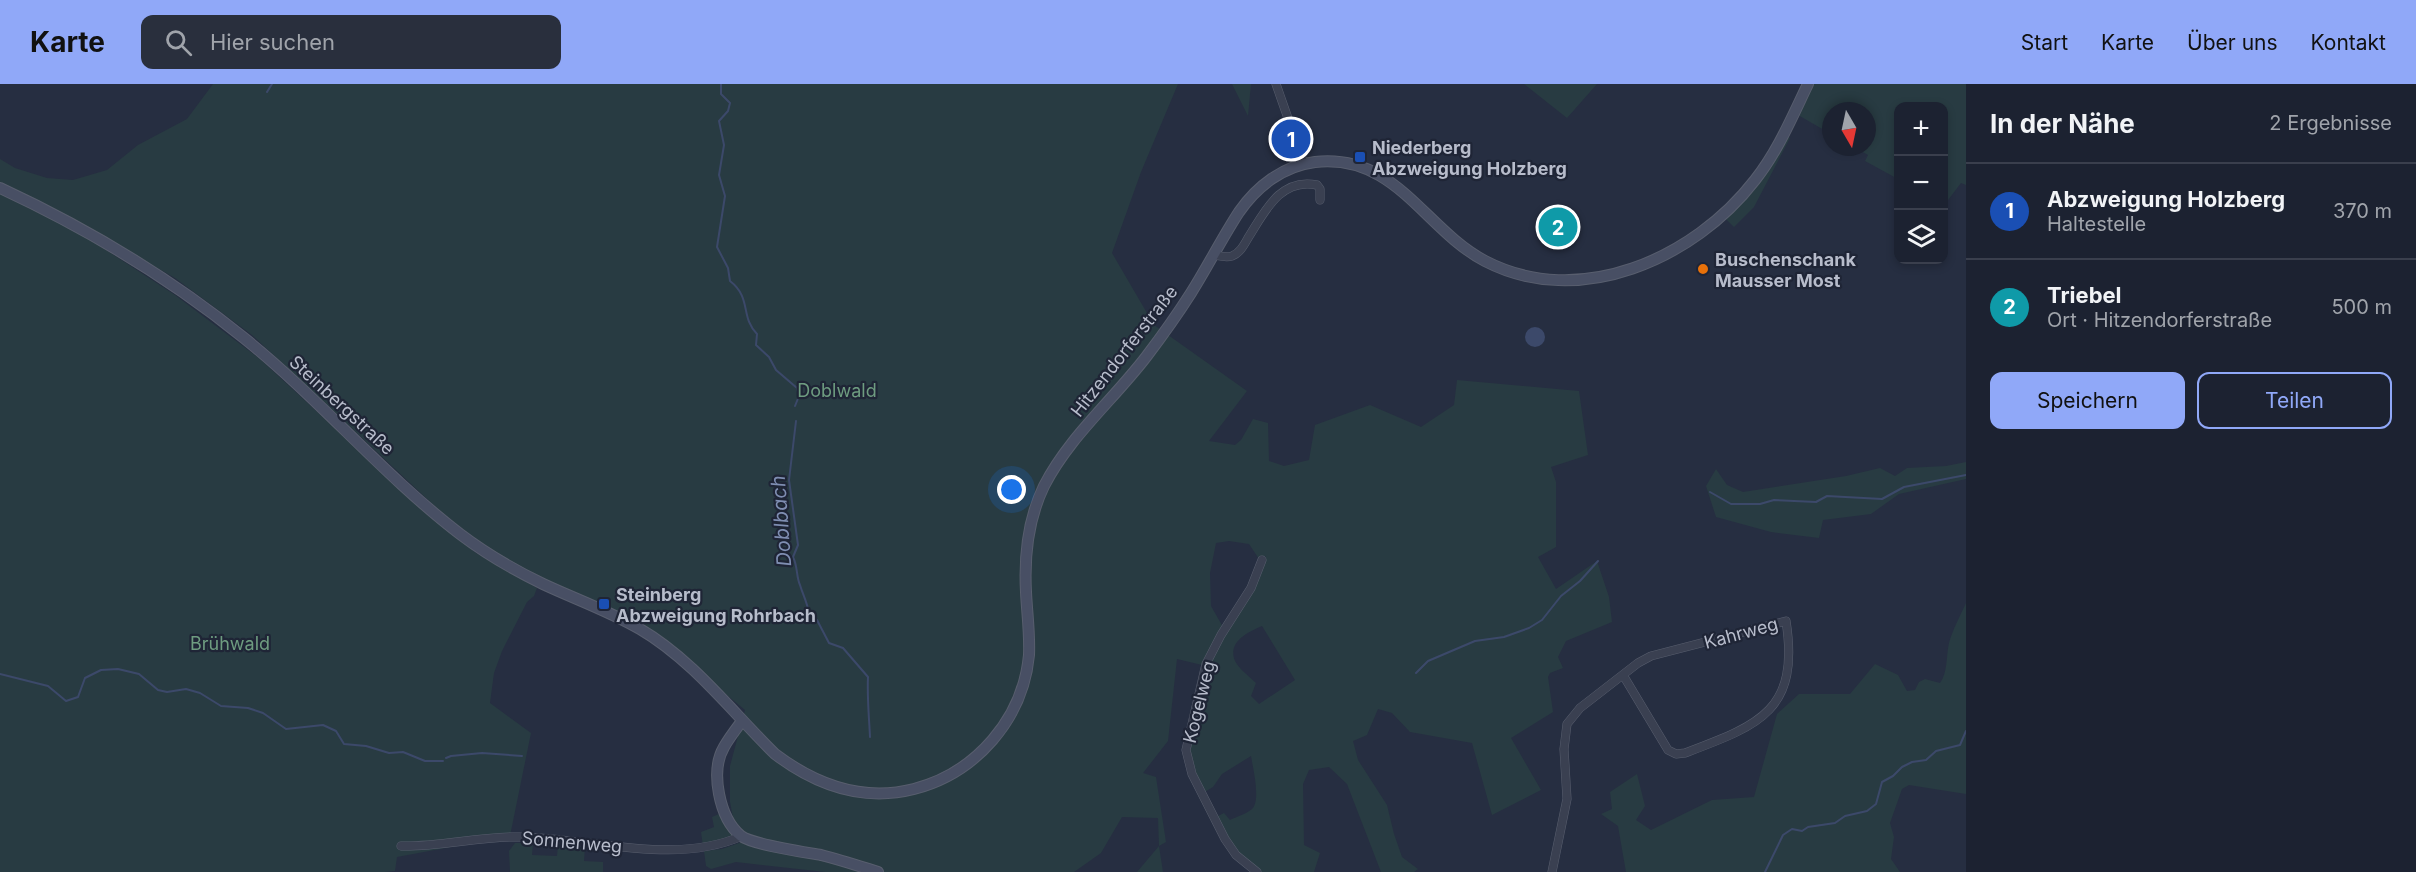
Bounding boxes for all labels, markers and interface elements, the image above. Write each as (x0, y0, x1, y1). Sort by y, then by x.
search box (141, 15, 561, 69)
text: Karte (30, 25, 105, 59)
icon: search (162, 26, 195, 59)
text: Hier suchen (210, 29, 335, 55)
text: Start (2021, 30, 2068, 55)
text: Karte (2101, 30, 2154, 55)
text: Über uns (2187, 30, 2278, 55)
text: Kontakt (2311, 30, 2386, 55)
north arrow (1822, 102, 1876, 156)
map controls (1894, 102, 1948, 264)
button: + (1894, 102, 1948, 156)
text: In der Nähe (1990, 108, 2135, 139)
text: 2 Ergebnisse (2269, 111, 2392, 135)
pin: 1 (1272, 116, 1310, 162)
place label: Niederberg Abzweigung Holzberg (1372, 137, 1567, 179)
marker: Niederberg Abzweigung Holzberg (1353, 150, 1367, 164)
button: − (1894, 156, 1948, 210)
text: Abzweigung Holzberg (2047, 186, 2285, 212)
text: 1 (2005, 199, 2014, 223)
text: 370 m (2333, 199, 2392, 223)
pin: 2 (1538, 204, 1578, 250)
button: layers (1894, 210, 1948, 264)
text: Haltestelle (2047, 212, 2146, 236)
place label: Buschenschank Mausser Most (1715, 249, 1856, 291)
marker: Buschenschank Mausser Most (1696, 262, 1710, 276)
street label: Hitzendorferstraße (1066, 281, 1182, 421)
text: Triebel (2047, 282, 2122, 308)
text: 2 (2003, 295, 2016, 319)
text: 500 m (2331, 295, 2392, 319)
text: Ort · Hitzendorferstraße (2047, 308, 2272, 332)
street label: Steinbergstraße (285, 351, 399, 459)
button: Speichern (1990, 372, 2185, 429)
button: Teilen (2197, 372, 2392, 429)
park label: Doblwald (797, 380, 877, 401)
water label: Doblbach (766, 475, 796, 567)
your location (997, 475, 1026, 504)
place label: Steinberg Abzweigung Rohrbach (616, 584, 816, 626)
marker: Steinberg Abzweigung Rohrbach (597, 597, 611, 611)
street label: Kahrweg (1702, 613, 1780, 653)
park label: Brühwald (190, 633, 270, 654)
street label: Kogelweg (1179, 659, 1219, 745)
street label: Sonnenweg (521, 827, 623, 857)

